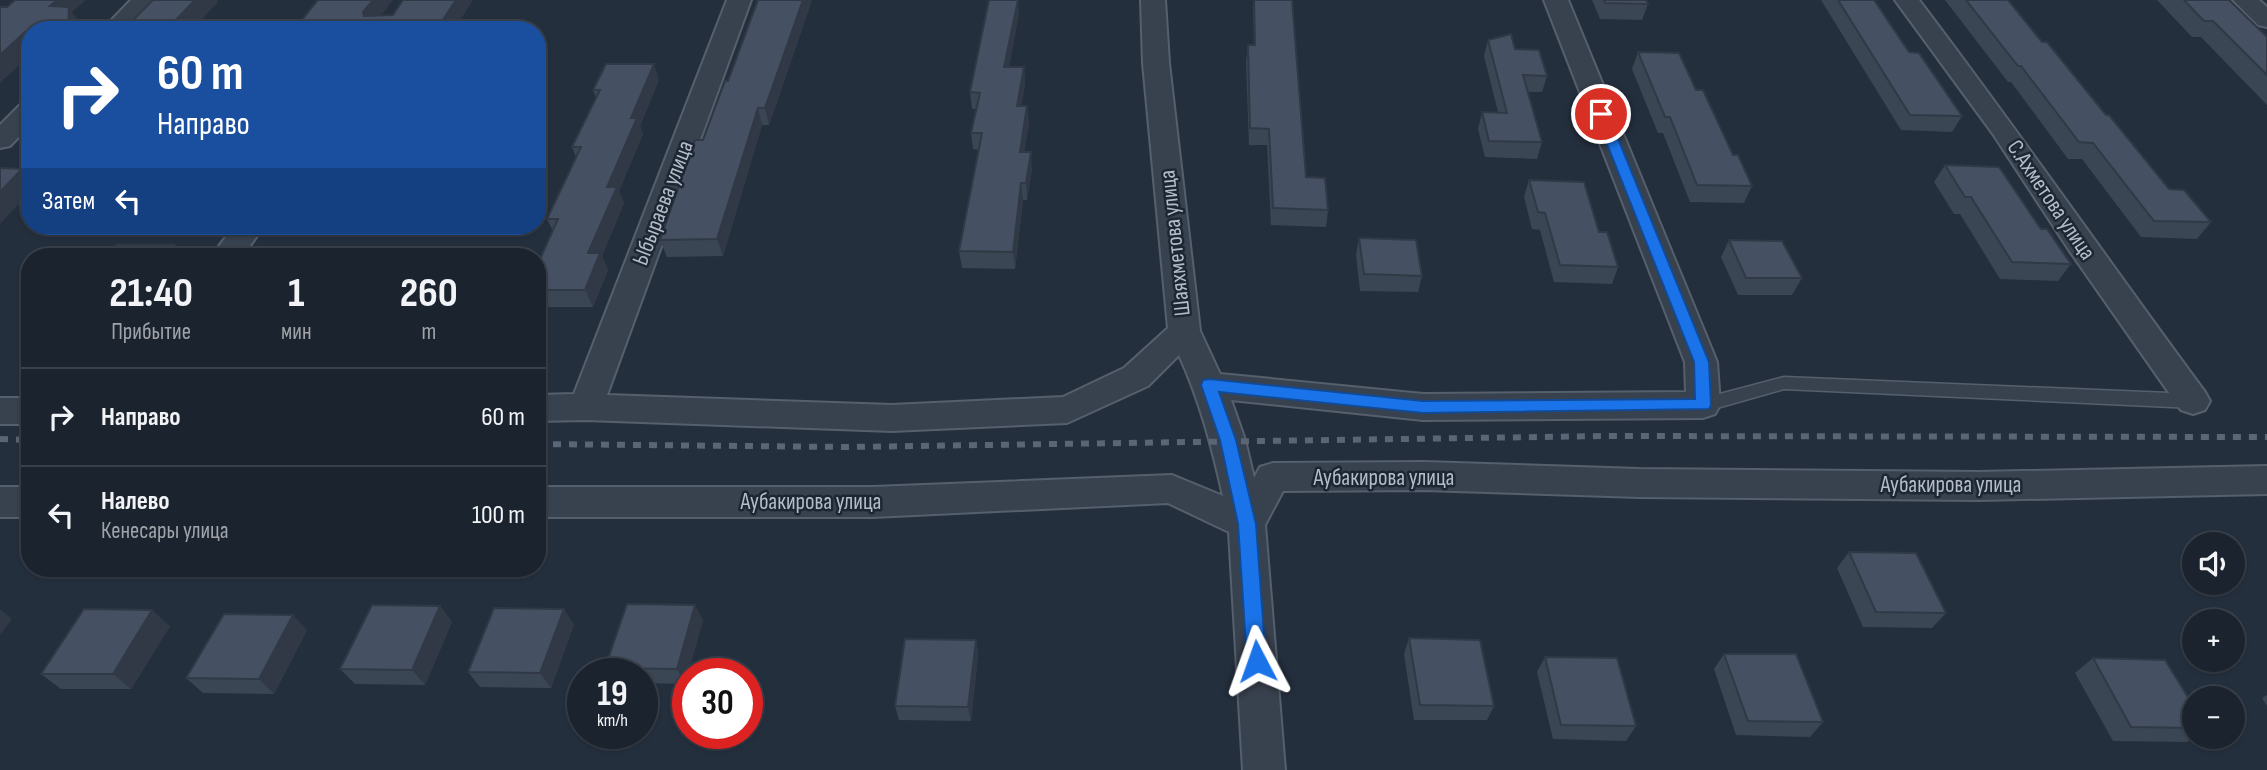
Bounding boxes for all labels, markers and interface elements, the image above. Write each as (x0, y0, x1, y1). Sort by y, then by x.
text: 60 m (157, 45, 244, 104)
icon: right (42, 49, 133, 140)
pin (1571, 84, 1631, 144)
icon: arrive (1582, 95, 1620, 133)
text: Направо (157, 105, 250, 144)
street label: С.Ахметова улица (2001, 135, 2101, 265)
street label: Ыбыраева улица (626, 137, 700, 269)
street label: Шаяхметова улица (1153, 169, 1197, 317)
icon: left (109, 182, 147, 220)
text: Затем (42, 186, 95, 217)
text: 21:40 (109, 268, 193, 319)
text: 1 (288, 268, 305, 319)
text: 260 (400, 268, 458, 319)
text: Прибытие (111, 318, 191, 346)
text: мин (281, 318, 312, 346)
text: m (421, 318, 436, 346)
icon: right (42, 398, 80, 436)
text: Направо (101, 402, 180, 433)
text: 60 m (481, 402, 525, 433)
street label: Аубакирова улица (1313, 464, 1454, 492)
street label: Аубакирова улица (1880, 471, 2021, 499)
text: Налево (101, 486, 170, 517)
street label: Аубакирова улица (740, 488, 881, 516)
icon: left (42, 496, 80, 534)
text: 100 m (472, 500, 525, 531)
text: Кенесары улица (101, 517, 229, 545)
map controls (2182, 532, 2245, 749)
button: sound (2182, 532, 2245, 595)
button: + (2182, 609, 2245, 672)
position arrow (1220, 624, 1294, 698)
speed limit sign: 30 (672, 658, 763, 749)
text: 19 (597, 673, 628, 716)
button: − (2182, 686, 2245, 749)
text: km/h (597, 710, 628, 731)

